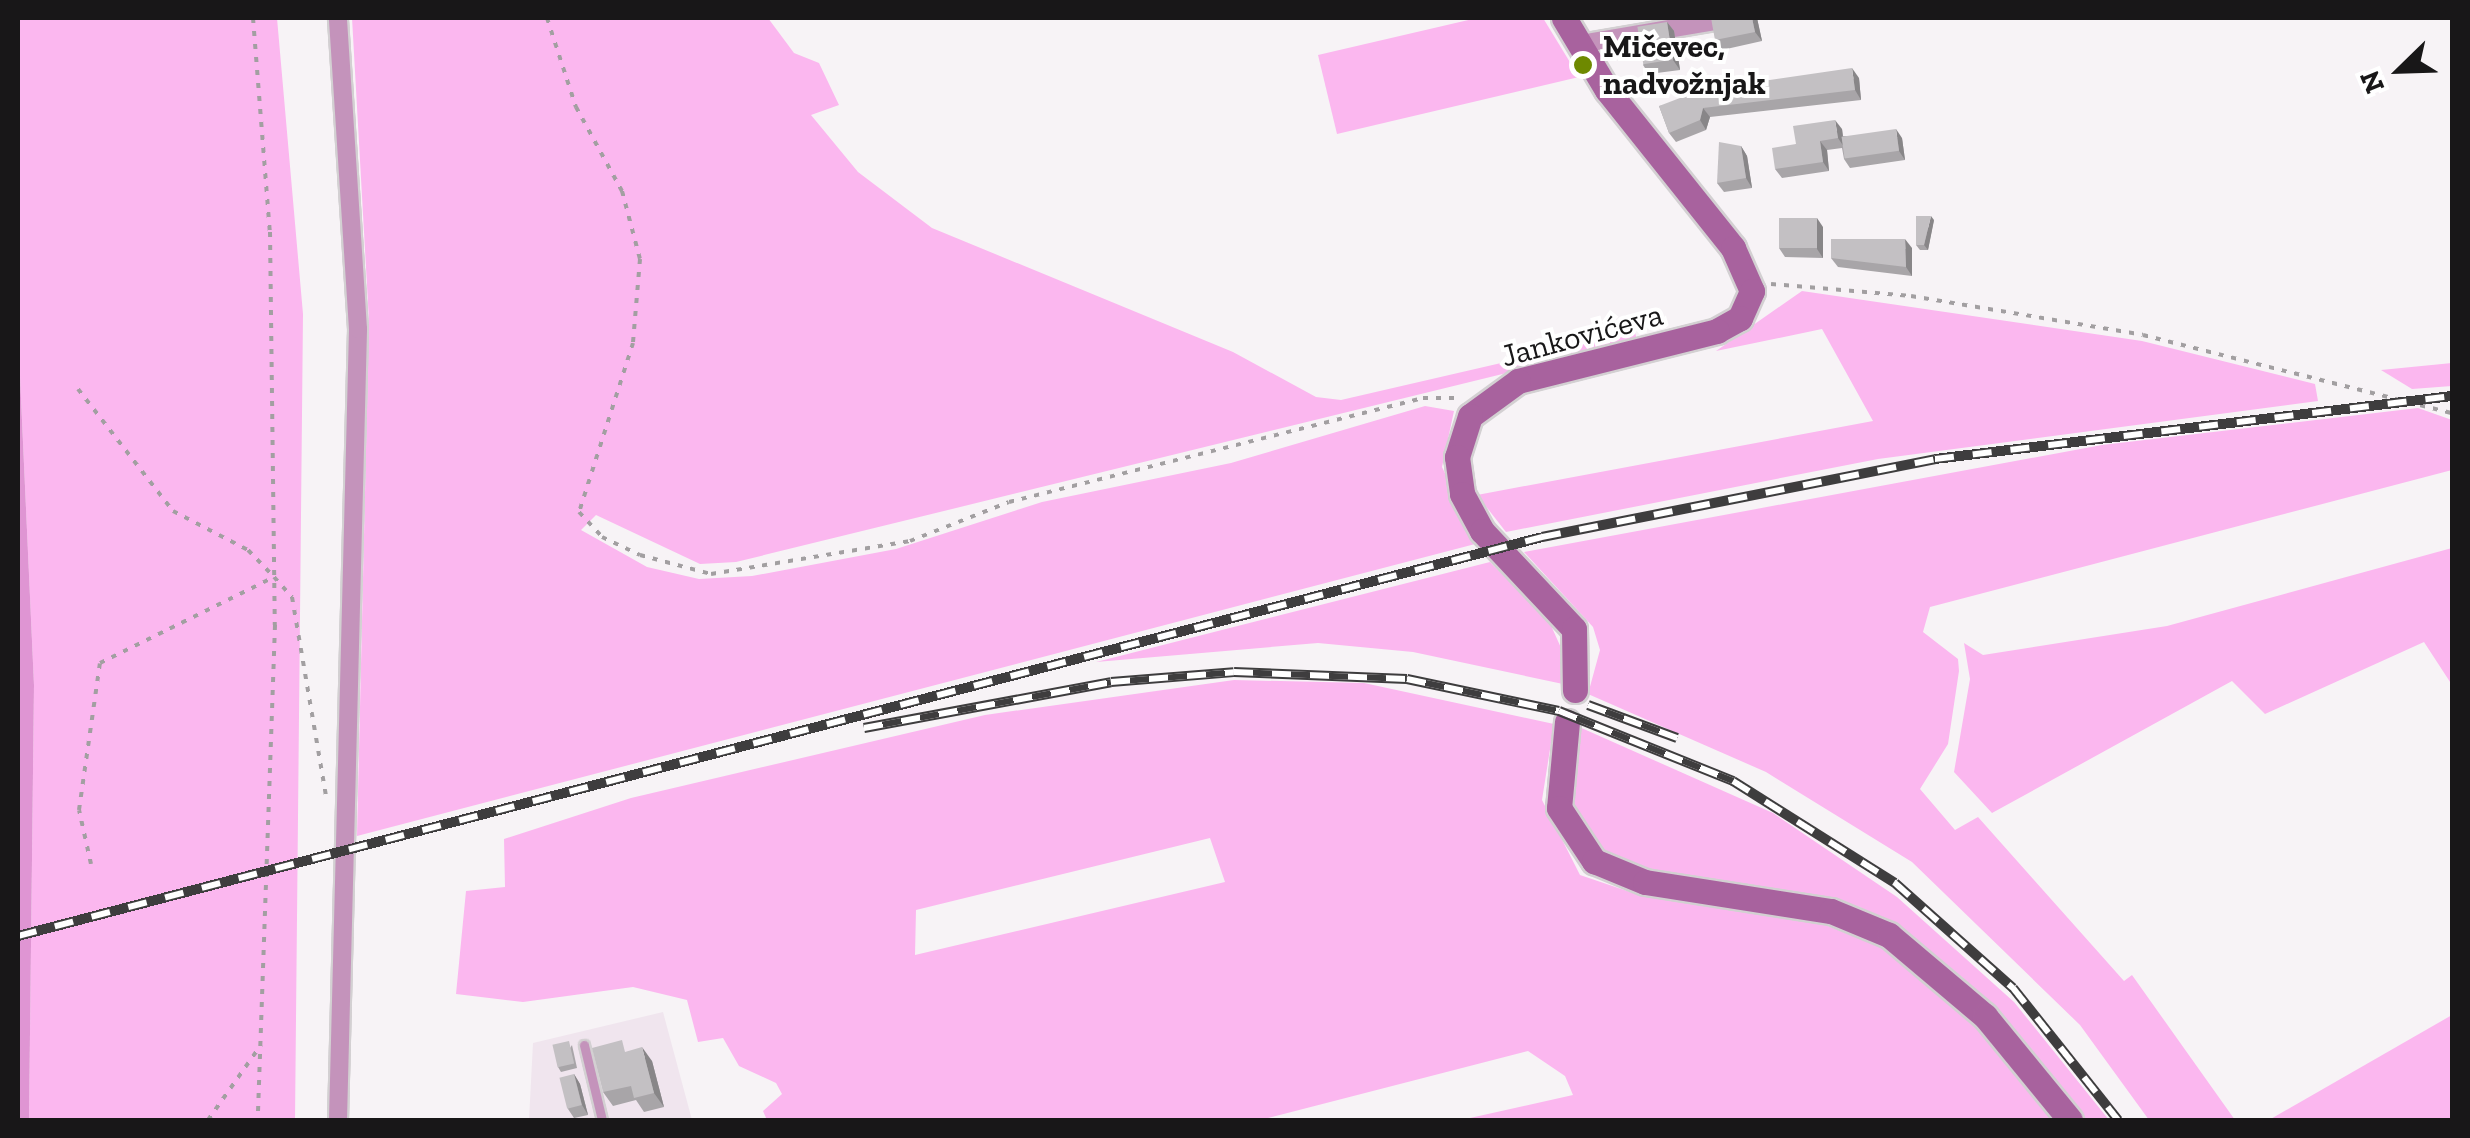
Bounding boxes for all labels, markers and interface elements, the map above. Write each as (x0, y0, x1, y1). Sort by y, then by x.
north arrow (2350, 20, 2450, 120)
place label: Mičevec, nadvožnjak (1603, 28, 1766, 103)
marker: Mičevec, nadvožnjak (1572, 54, 1594, 76)
text: N (2353, 66, 2391, 98)
street label: Jankovićeva (1497, 295, 1667, 375)

